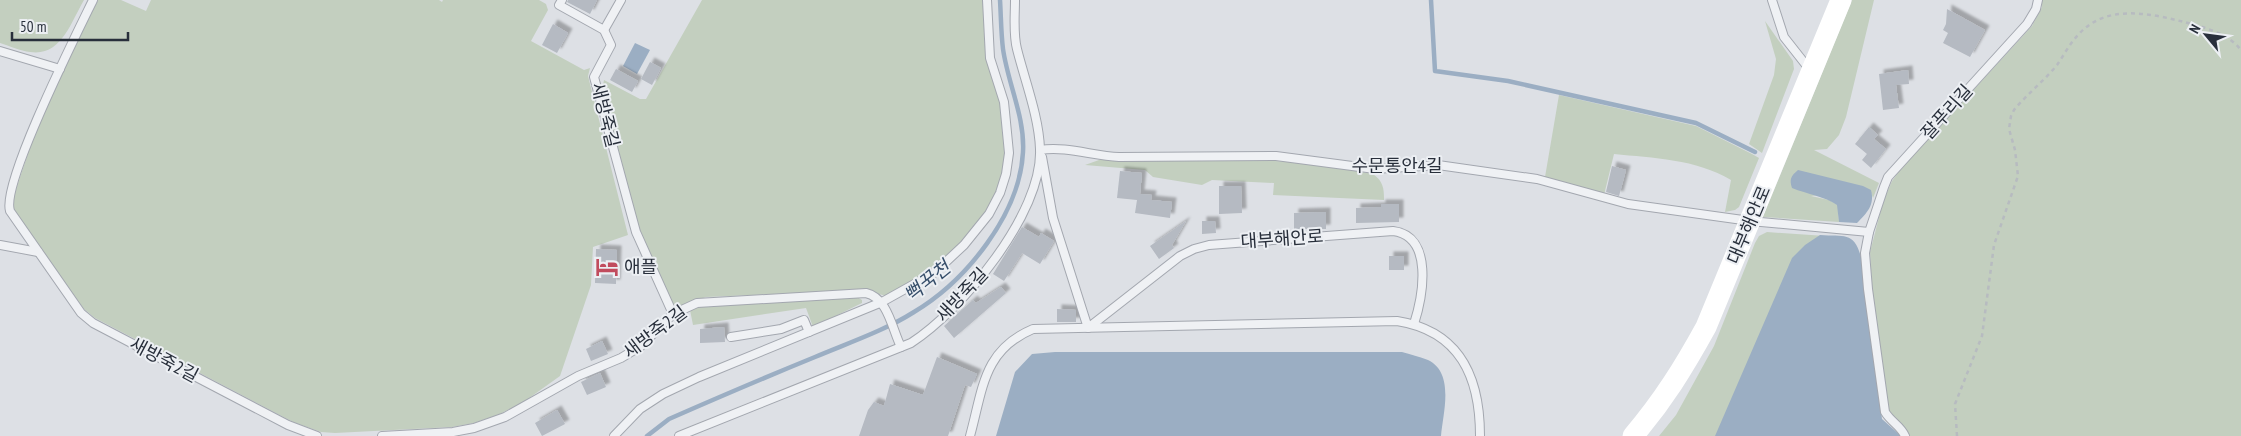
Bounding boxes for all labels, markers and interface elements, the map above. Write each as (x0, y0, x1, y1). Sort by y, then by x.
scale bar (12, 10, 129, 42)
north arrow (2181, 10, 2231, 60)
text: 50 m (20, 17, 46, 36)
text: N (2185, 21, 2204, 36)
street label: 잘푸리길 (1916, 79, 1977, 144)
street label: 새방죽길 (586, 80, 625, 150)
street label: 수문통안4길 (1352, 154, 1442, 177)
street label: 대부해안로 (1722, 182, 1775, 267)
street label: 대부해안로 (1240, 224, 1324, 253)
hotel icon: 애플 (594, 254, 620, 280)
water label: 뻑꾹천 (899, 254, 956, 307)
place label: 애플 (624, 255, 657, 278)
street label: 새방죽길 (931, 263, 993, 327)
street label: 새방죽2길 (618, 300, 691, 363)
street label: 새방죽2길 (126, 332, 202, 387)

